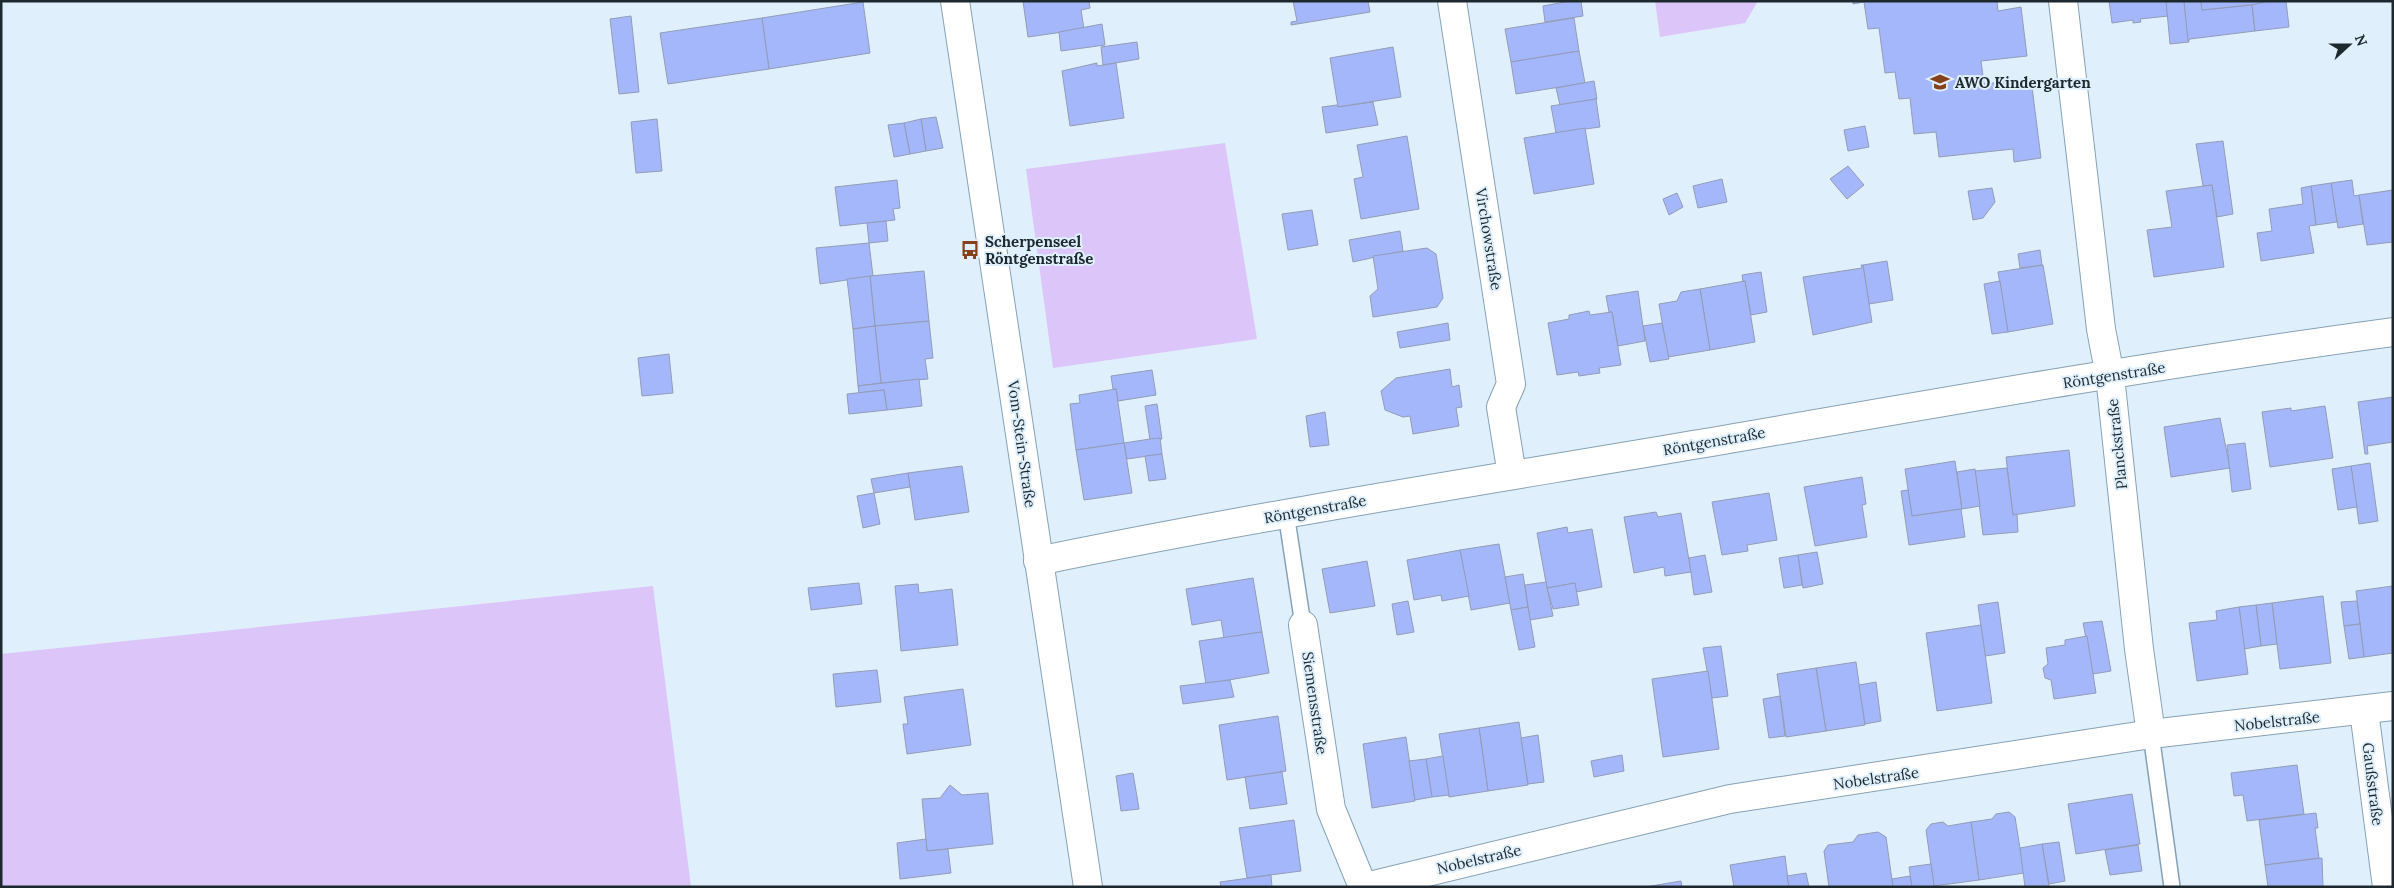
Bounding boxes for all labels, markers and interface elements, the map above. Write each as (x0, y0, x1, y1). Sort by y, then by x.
north arrow (2324, 20, 2374, 70)
text: N (2351, 32, 2372, 49)
school or university icon: AWO Kindergarten (1929, 71, 1951, 93)
place label: AWO Kindergarten (1955, 73, 2091, 92)
street label: Virchowstraße (1471, 186, 1506, 291)
place label: Scherpenseel Röntgenstraße (985, 232, 1093, 268)
bus stop icon: Scherpenseel Röntgenstraße (959, 239, 981, 261)
street label: Röntgenstraße (2061, 358, 2167, 392)
street label: Vom-Stein-Straße (1004, 378, 1040, 509)
street label: Planckstraße (2103, 398, 2131, 490)
street label: Röntgenstraße (1661, 423, 1767, 459)
street label: Röntgenstraße (1262, 491, 1368, 527)
street label: Siemensstraße (1298, 650, 1332, 756)
street label: Nobelstraße (2233, 707, 2321, 735)
street label: Gaußstraße (2358, 741, 2388, 827)
street label: Nobelstraße (1832, 763, 1920, 793)
street label: Nobelstraße (1435, 840, 1523, 878)

